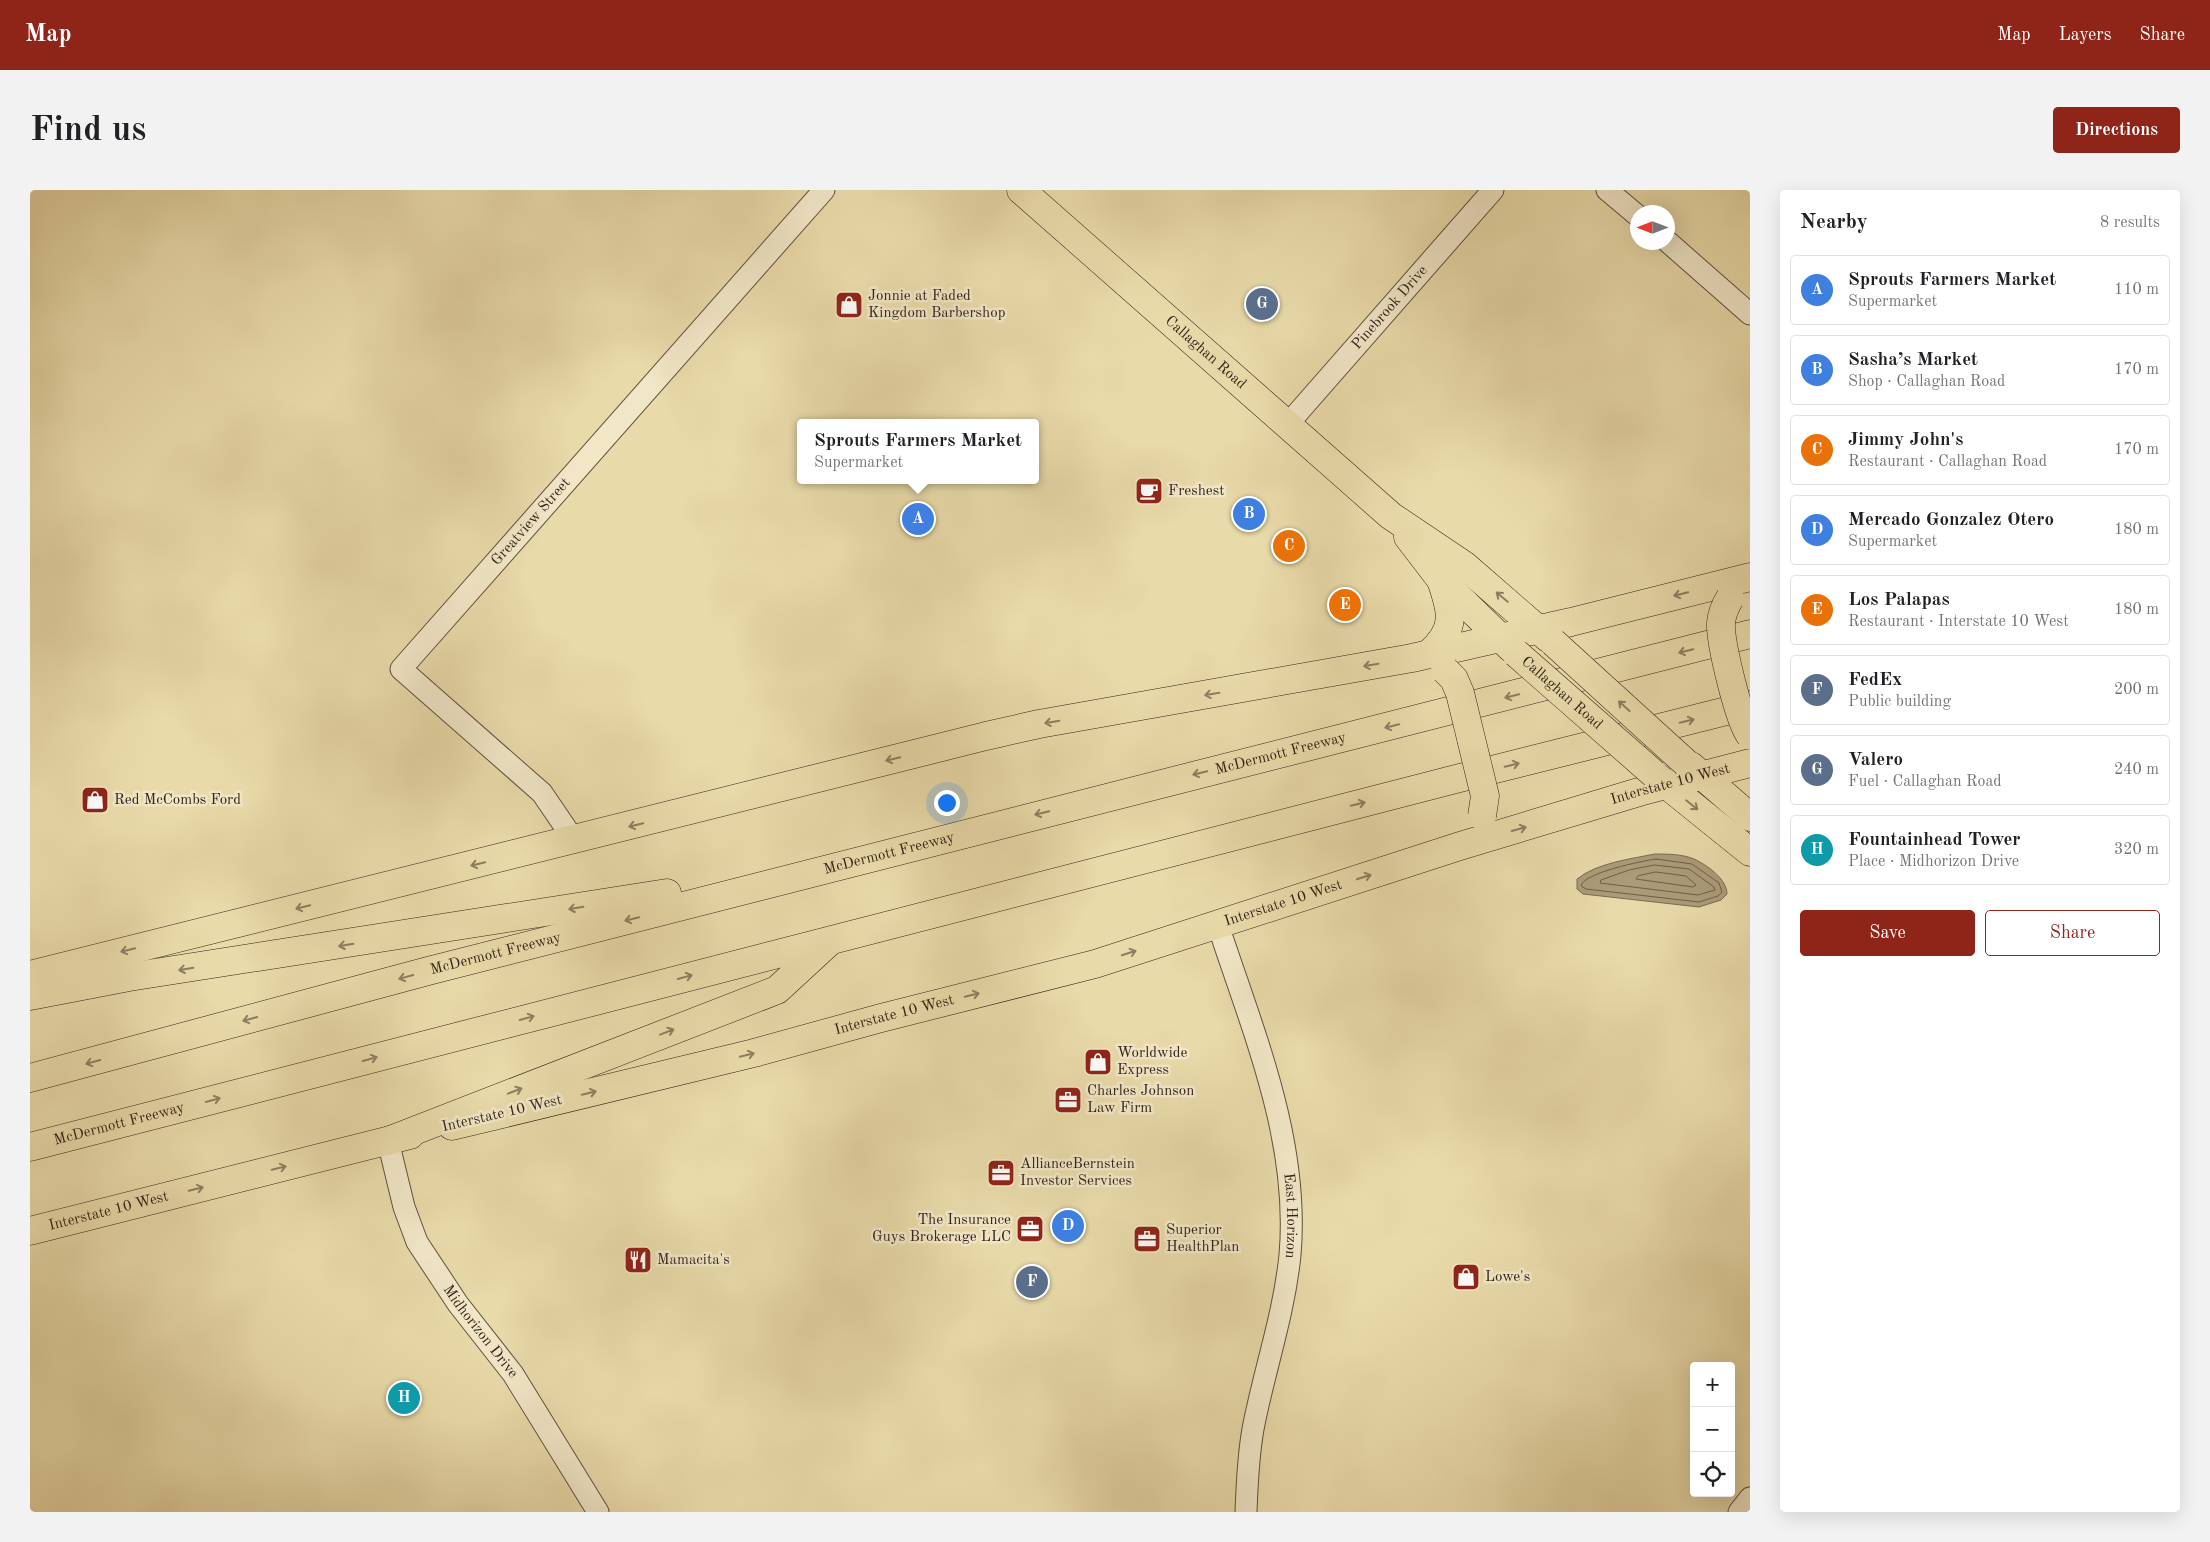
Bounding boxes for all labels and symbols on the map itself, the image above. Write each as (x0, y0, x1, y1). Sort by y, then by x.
north arrow (1630, 205, 1675, 250)
street label: Pinebrook Drive (1349, 263, 1431, 353)
pin: G (1246, 285, 1278, 323)
place label: Jonnie at Faded Kingdom Barbershop (868, 289, 1006, 321)
shop icon: Jonnie at Faded Kingdom Barbershop (834, 290, 864, 320)
street label: Callaghan Road (1162, 313, 1249, 392)
street label: Greatview Street (489, 475, 573, 568)
cafe icon: Freshest (1134, 476, 1164, 506)
place label: Freshest (1168, 484, 1225, 499)
pin: B (1233, 495, 1265, 533)
pin: A (902, 500, 934, 538)
pin: C (1273, 527, 1305, 565)
pin: E (1329, 586, 1361, 624)
one-way arrow (1674, 590, 1690, 599)
one-way arrow (1495, 592, 1508, 603)
one-way arrow (1678, 647, 1694, 656)
street label: Callaghan Road (1518, 654, 1605, 733)
one-way arrow (1364, 660, 1380, 670)
one-way arrow (1204, 690, 1220, 699)
one-way arrow (1504, 692, 1520, 701)
one-way arrow (1618, 700, 1631, 712)
one-way arrow (1678, 716, 1694, 725)
one-way arrow (1044, 718, 1060, 728)
one-way arrow (1384, 722, 1400, 732)
street label: McDermott Freeway (1214, 730, 1348, 778)
one-way arrow (886, 755, 902, 764)
one-way arrow (1504, 760, 1520, 769)
street label: Interstate 10 West (1609, 761, 1732, 808)
one-way arrow (1192, 769, 1208, 778)
shop icon: Red McCombs Ford (80, 785, 110, 815)
your location (934, 790, 960, 816)
place label: Red McCombs Ford (114, 793, 241, 808)
one-way arrow (1350, 799, 1366, 808)
one-way arrow (1686, 799, 1699, 810)
one-way arrow (1035, 809, 1051, 818)
one-way arrow (628, 821, 644, 830)
one-way arrow (1510, 823, 1526, 833)
street label: McDermott Freeway (822, 830, 956, 877)
one-way arrow (470, 860, 486, 869)
one-way arrow (1355, 871, 1371, 881)
street label: Interstate 10 West (1223, 877, 1344, 929)
one-way arrow (296, 903, 312, 912)
one-way arrow (568, 904, 584, 914)
one-way arrow (624, 915, 640, 924)
street label: McDermott Freeway (429, 930, 563, 978)
one-way arrow (339, 940, 355, 950)
one-way arrow (121, 946, 137, 956)
one-way arrow (1120, 948, 1136, 958)
one-way arrow (178, 964, 194, 974)
one-way arrow (399, 972, 415, 982)
one-way arrow (676, 972, 692, 982)
one-way arrow (963, 990, 979, 999)
street label: Interstate 10 West (833, 992, 956, 1038)
one-way arrow (519, 1013, 535, 1023)
one-way arrow (242, 1015, 258, 1025)
one-way arrow (659, 1027, 674, 1037)
place label: Worldwide Express (1117, 1046, 1188, 1078)
shop icon: Worldwide Express (1083, 1047, 1113, 1077)
one-way arrow (739, 1050, 755, 1059)
one-way arrow (362, 1054, 378, 1063)
one-way arrow (85, 1058, 101, 1067)
place label: Charles Johnson Law Firm (1087, 1084, 1194, 1116)
office icon: Charles Johnson Law Firm (1053, 1085, 1083, 1115)
one-way arrow (507, 1086, 523, 1095)
one-way arrow (581, 1088, 597, 1097)
street label: Interstate 10 West (441, 1093, 563, 1135)
one-way arrow (204, 1095, 220, 1104)
street label: McDermott Freeway (52, 1100, 186, 1148)
place label: AllianceBernstein Investor Services (1020, 1157, 1135, 1189)
office icon: AllianceBernstein Investor Services (986, 1158, 1016, 1188)
one-way arrow (270, 1163, 286, 1173)
street label: East Horizon (1281, 1172, 1299, 1259)
one-way arrow (188, 1184, 204, 1193)
street label: Interstate 10 West (47, 1189, 170, 1233)
pin: D (1052, 1207, 1084, 1245)
place label: The Insurance Guys Brokerage LLC (872, 1213, 1011, 1245)
office icon: The Insurance Guys Brokerage LLC (1015, 1214, 1045, 1244)
place label: Superior HealthPlan (1166, 1223, 1239, 1255)
office icon: Superior HealthPlan (1132, 1224, 1162, 1254)
restaurant icon: Mamacita's (623, 1245, 653, 1275)
place label: Mamacita's (657, 1253, 730, 1268)
shop icon: Lowe's (1451, 1262, 1481, 1292)
pin: F (1016, 1263, 1048, 1301)
place label: Lowe's (1485, 1270, 1530, 1285)
street label: Midhorizon Drive (440, 1282, 521, 1381)
pin: H (388, 1379, 420, 1417)

